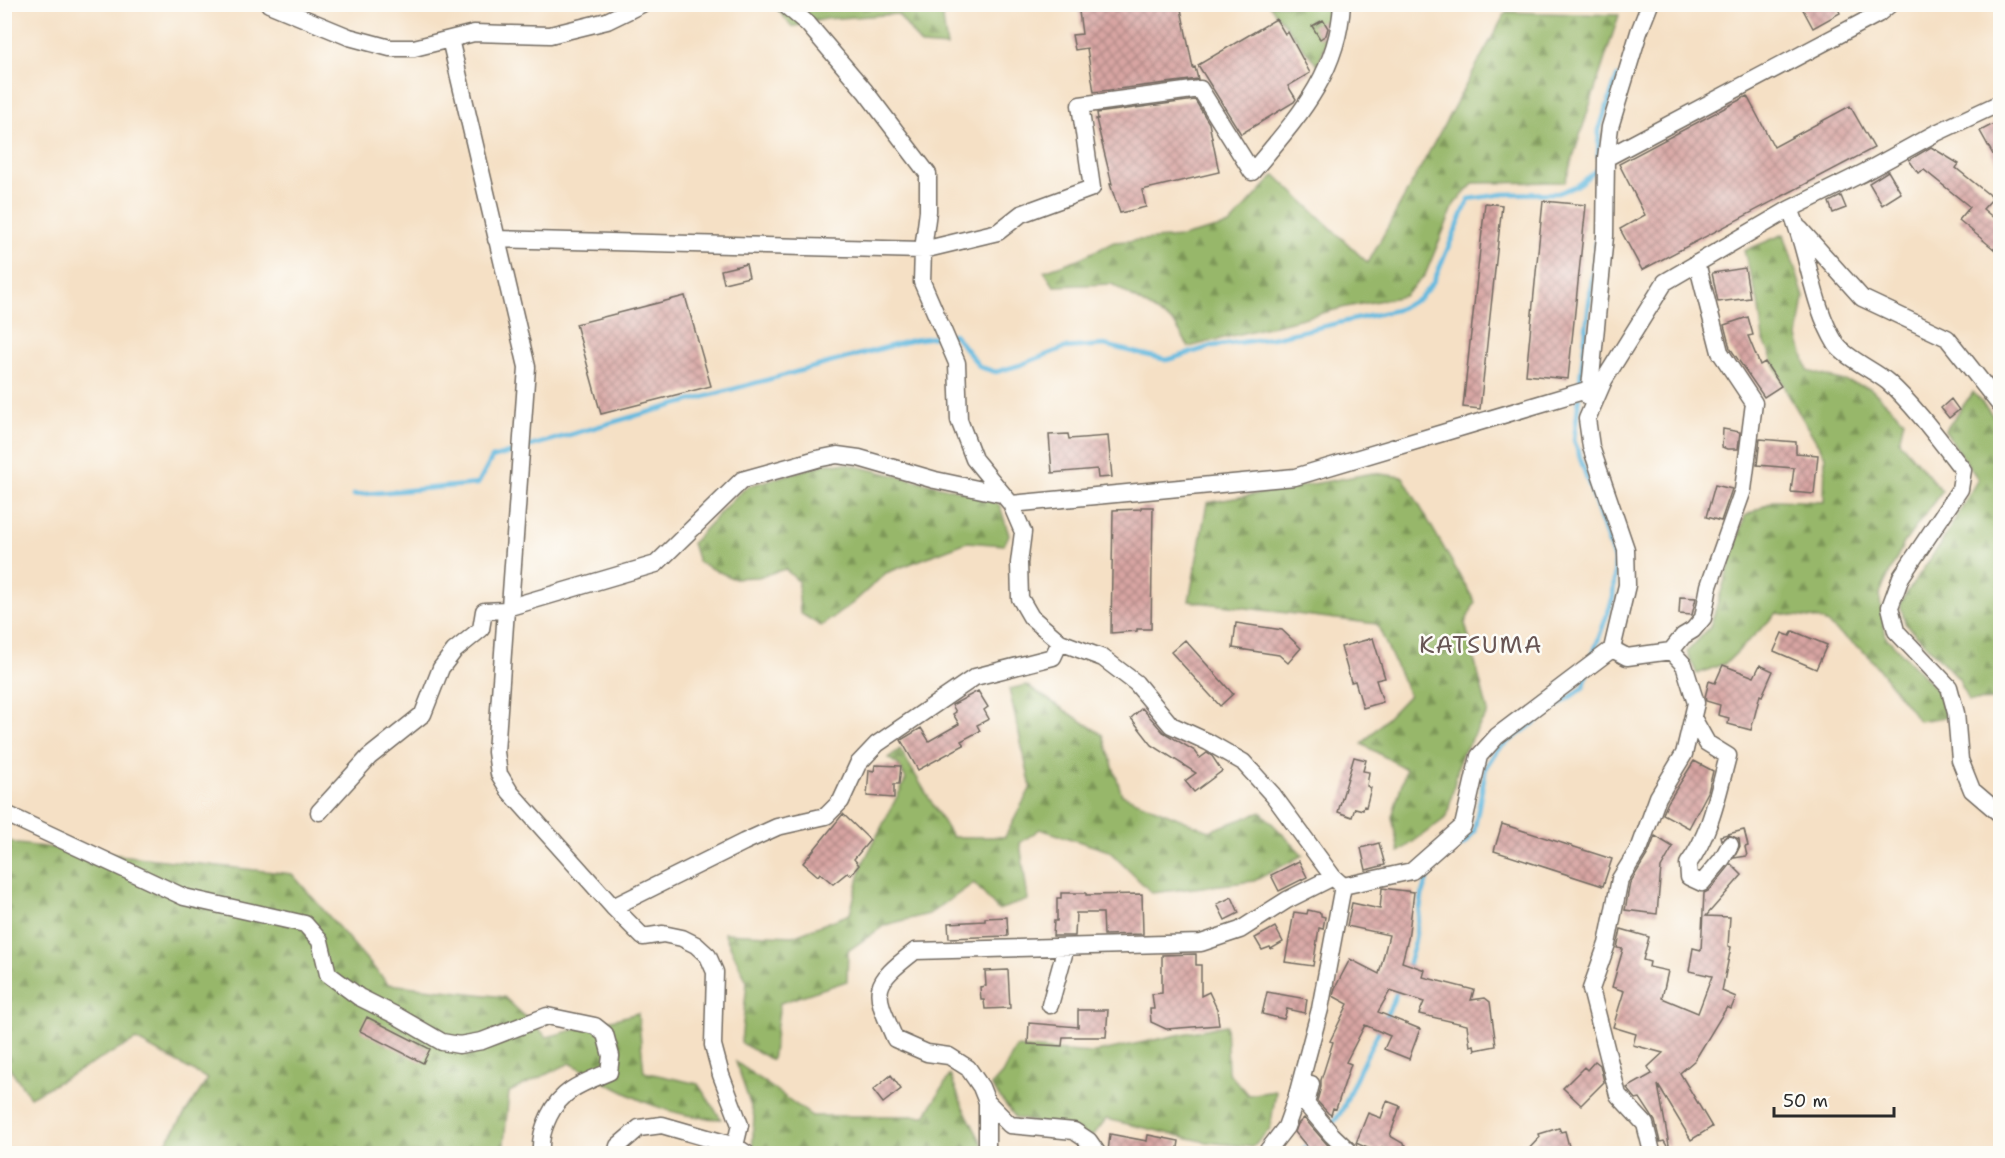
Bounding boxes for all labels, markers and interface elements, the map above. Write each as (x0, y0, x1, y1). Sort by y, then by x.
district label: KATSUMA (1419, 629, 1543, 661)
scale bar (1774, 1080, 1894, 1118)
text: 50 m (1783, 1089, 1828, 1113)

